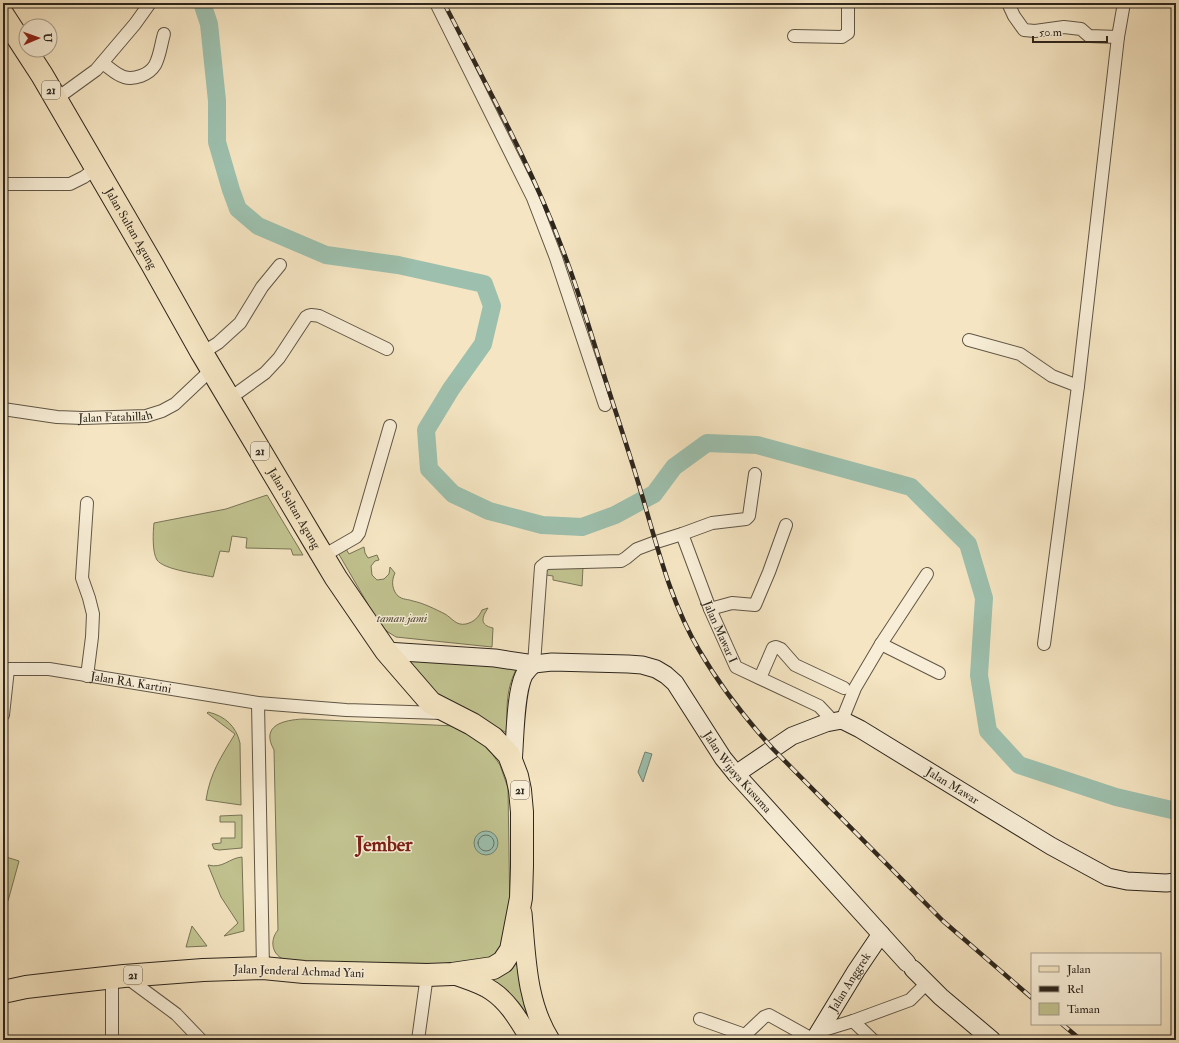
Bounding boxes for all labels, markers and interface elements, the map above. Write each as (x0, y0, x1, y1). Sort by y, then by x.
north arrow (18, 18, 58, 58)
scale bar (1033, 18, 1107, 44)
text: 50 m (1039, 25, 1063, 40)
text: U (41, 33, 54, 43)
road number: 21 (42, 81, 60, 99)
street label: Jalan Sultan Agung (101, 184, 161, 273)
street label: Jalan Fatahillah (77, 407, 155, 426)
road number: 21 (251, 442, 269, 460)
street label: Jalan Sultan Agung (264, 464, 324, 553)
street label: Jalan Mawar I (699, 598, 740, 666)
park label: taman jami (377, 611, 428, 626)
street label: Jalan RA. Kartini (88, 669, 172, 697)
street label: Jalan Wijaya Kusuma (699, 728, 775, 817)
street label: Jalan Mawar (922, 764, 982, 808)
road number: 21 (511, 781, 529, 799)
district label: Jember (354, 832, 413, 857)
street label: Jalan Anggrek (825, 950, 874, 1016)
legend (1031, 953, 1161, 1025)
street label: Jalan Jenderal Achmad Yani (232, 962, 365, 981)
text: Jalan (1066, 962, 1091, 977)
road number: 21 (124, 966, 142, 984)
text: Rel (1067, 982, 1084, 997)
text: Taman (1067, 1002, 1100, 1017)

